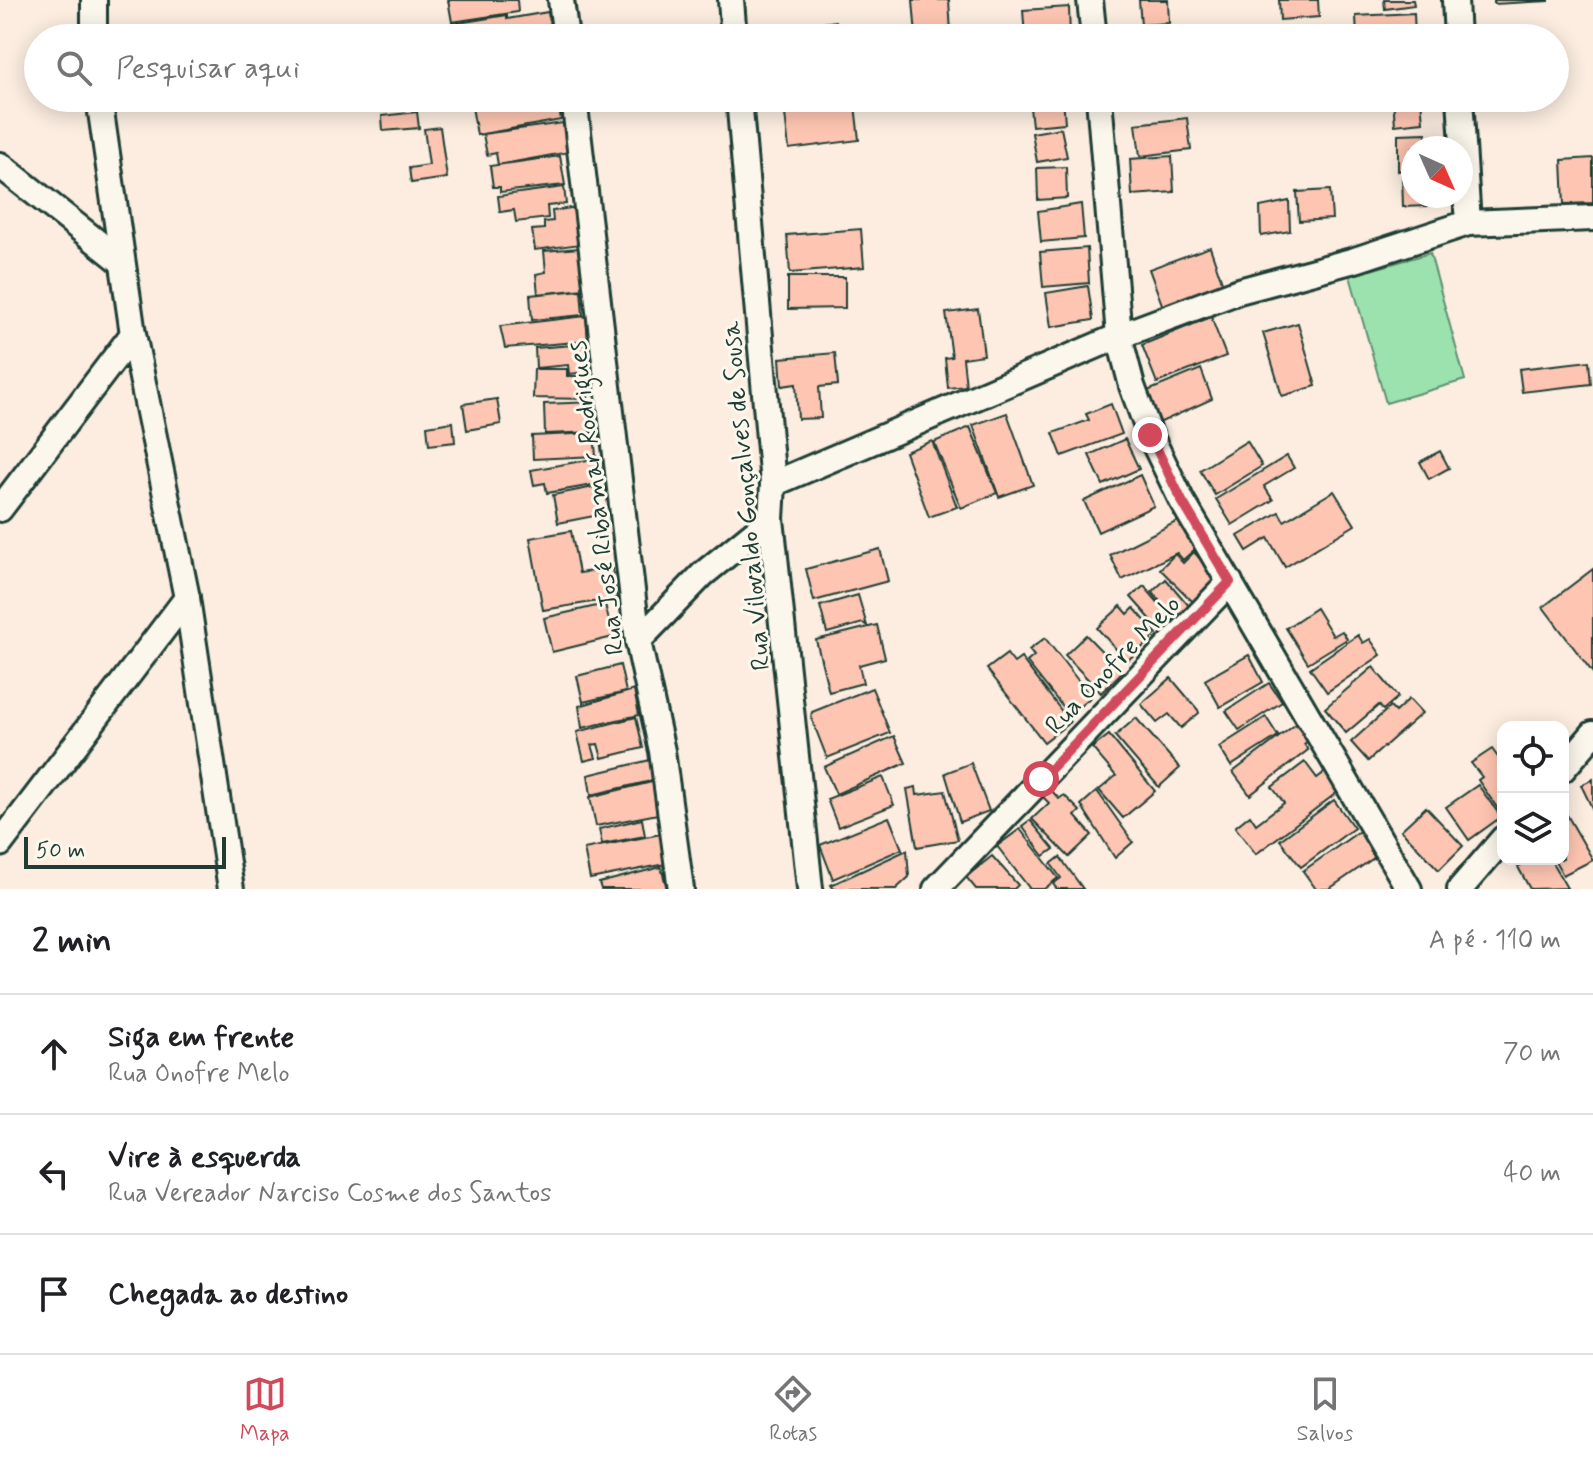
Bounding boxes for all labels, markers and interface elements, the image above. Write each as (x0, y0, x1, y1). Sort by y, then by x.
search box (24, 24, 1569, 112)
icon: search (52, 46, 96, 90)
text: Pesquisar aqui (116, 49, 300, 88)
north arrow (1401, 136, 1473, 208)
street label: Rua Vilovaldo Gonçalves de Sousa (715, 319, 779, 672)
street label: Rua José Ribamar Rodrigues (561, 338, 636, 657)
route end (1132, 417, 1168, 453)
street label: Rua Onofre Melo (1038, 588, 1189, 743)
map controls (1497, 721, 1569, 865)
button: locate (1497, 721, 1569, 793)
route start (1023, 761, 1059, 797)
button: layers (1497, 793, 1569, 865)
scale bar (24, 833, 226, 869)
text: 50 m (36, 837, 85, 865)
text: 2 min (32, 919, 112, 964)
text: A pé · 110 m (1429, 924, 1561, 958)
text: Siga em frente (108, 1018, 294, 1057)
icon: ahead (32, 1032, 76, 1076)
text: 70 m (1503, 1037, 1561, 1071)
text: Rua Onofre Melo (108, 1057, 290, 1091)
text: Vire à esquerda (108, 1138, 301, 1177)
icon: left (32, 1152, 76, 1196)
text: 40 m (1503, 1157, 1561, 1191)
text: Rua Vereador Narciso Cosme dos Santos (108, 1177, 552, 1211)
icon: arrive (32, 1272, 76, 1316)
text: Chegada ao destino (108, 1275, 348, 1314)
tab: Mapa (240, 1372, 290, 1448)
tab: Rotas (769, 1372, 817, 1448)
tab: Salvos (1297, 1372, 1353, 1448)

